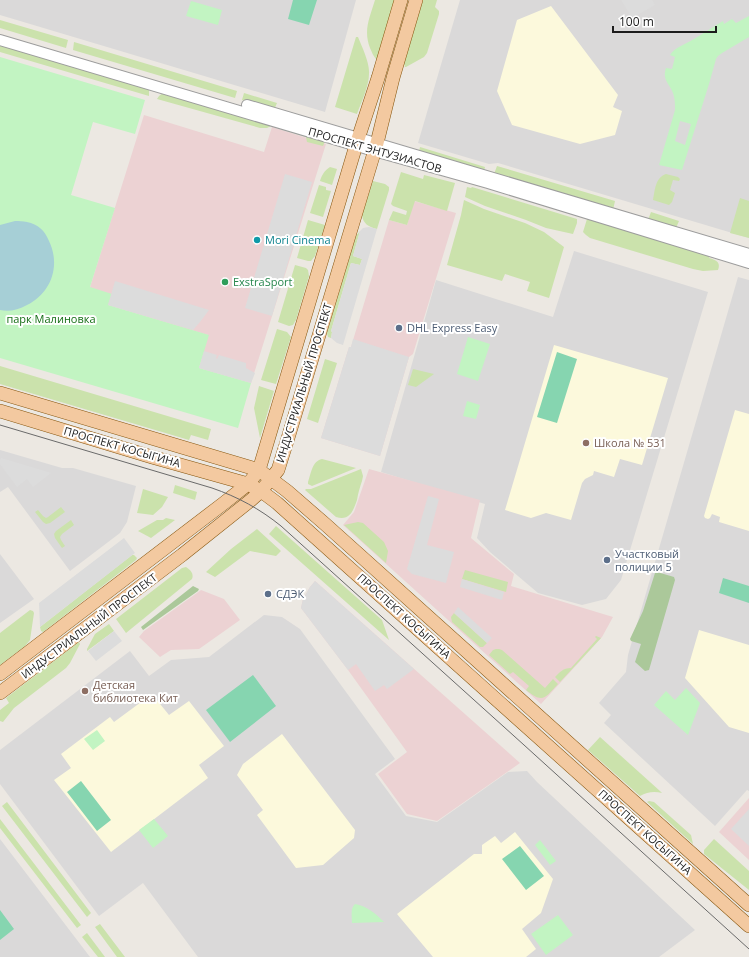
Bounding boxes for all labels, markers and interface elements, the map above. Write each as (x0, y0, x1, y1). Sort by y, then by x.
scale bar (613, 8, 716, 34)
text: 100 m (619, 13, 654, 30)
street label: ПРОСПЕКТ ЭНТУЗИАСТОВ (307, 123, 444, 176)
place label: Mori Cinema (265, 232, 331, 247)
marker: Mori Cinema (252, 235, 262, 245)
place label: ExstraSport (233, 274, 293, 289)
marker: ExstraSport (220, 277, 230, 287)
street label: ИНДУСТРИАЛЬНЫЙ ПРОСПЕКТ (272, 301, 335, 464)
park label: парк Малиновка (6, 311, 96, 326)
place label: DHL Express Easy (407, 320, 498, 335)
marker: DHL Express Easy (394, 323, 404, 333)
street label: ПРОСПЕКТ КОСЫГИНА (62, 423, 182, 470)
place label: Школа № 531 (594, 435, 666, 450)
marker: Школа № 531 (581, 438, 591, 448)
place label: Участковый полиции 5 (615, 546, 679, 574)
marker: Участковый полиции 5 (602, 555, 612, 565)
street label: ИНДУСТРИАЛЬНЫЙ ПРОСПЕКТ (18, 570, 160, 682)
street label: ПРОСПЕКТ КОСЫГИНА (355, 570, 454, 662)
place label: СДЭК (276, 586, 304, 601)
marker: СДЭК (263, 589, 273, 599)
place label: Детская библиотека Кит (93, 677, 178, 705)
marker: Детская библиотека Кит (80, 686, 90, 696)
street label: ПРОСПЕКТ КОСЫГИНА (596, 786, 695, 878)

